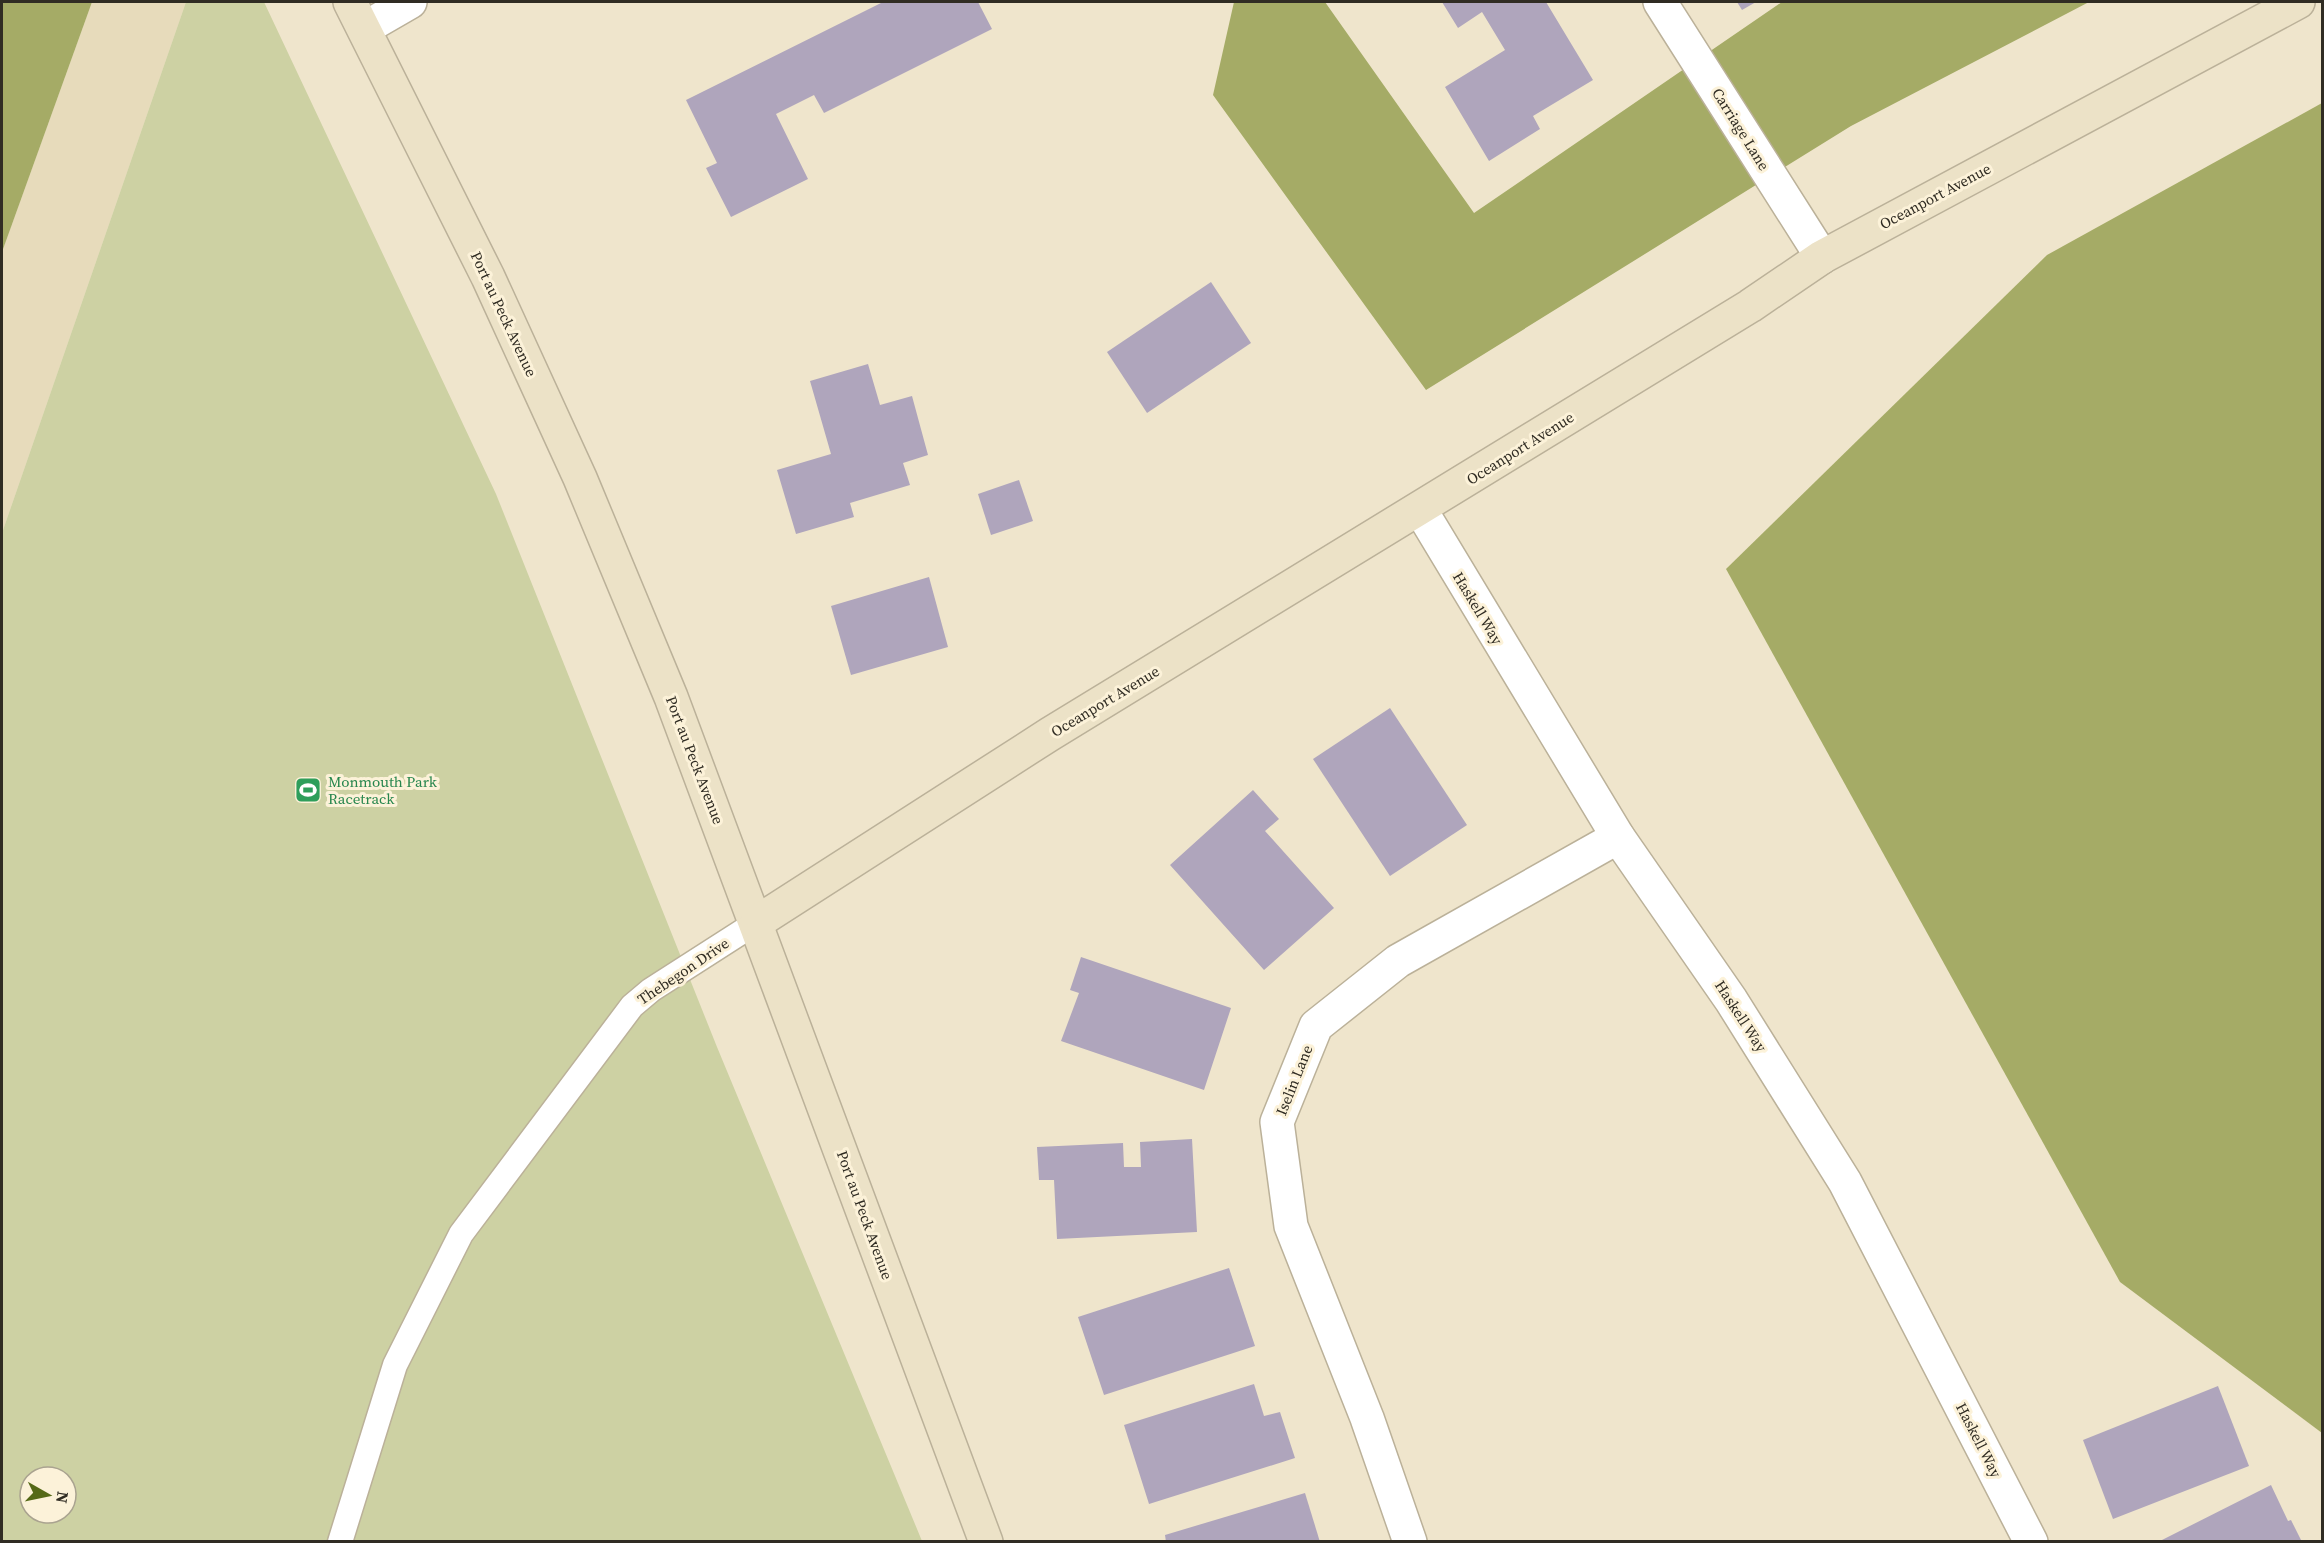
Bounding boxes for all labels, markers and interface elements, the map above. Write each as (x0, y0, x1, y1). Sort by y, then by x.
street label: Carriage Lane (1707, 84, 1775, 175)
street label: Oceanport Avenue (1876, 158, 1995, 234)
street label: Port au Peck Avenue (466, 248, 542, 380)
street label: Oceanport Avenue (1462, 406, 1578, 490)
street label: Haskell Way (1448, 568, 1508, 649)
street label: Oceanport Avenue (1047, 660, 1163, 742)
street label: Port au Peck Avenue (661, 693, 729, 828)
place label: Monmouth Park Racetrack (328, 771, 438, 809)
sports icon: Monmouth Park Racetrack (293, 775, 323, 805)
street label: Thebegon Drive (633, 932, 733, 1009)
street label: Haskell Way (1710, 976, 1772, 1056)
street label: Iselin Lane (1270, 1041, 1318, 1118)
street label: Port au Peck Avenue (832, 1148, 898, 1283)
street label: Haskell Way (1951, 1399, 2007, 1481)
north arrow (18, 1465, 78, 1525)
text: N (51, 1490, 75, 1505)

